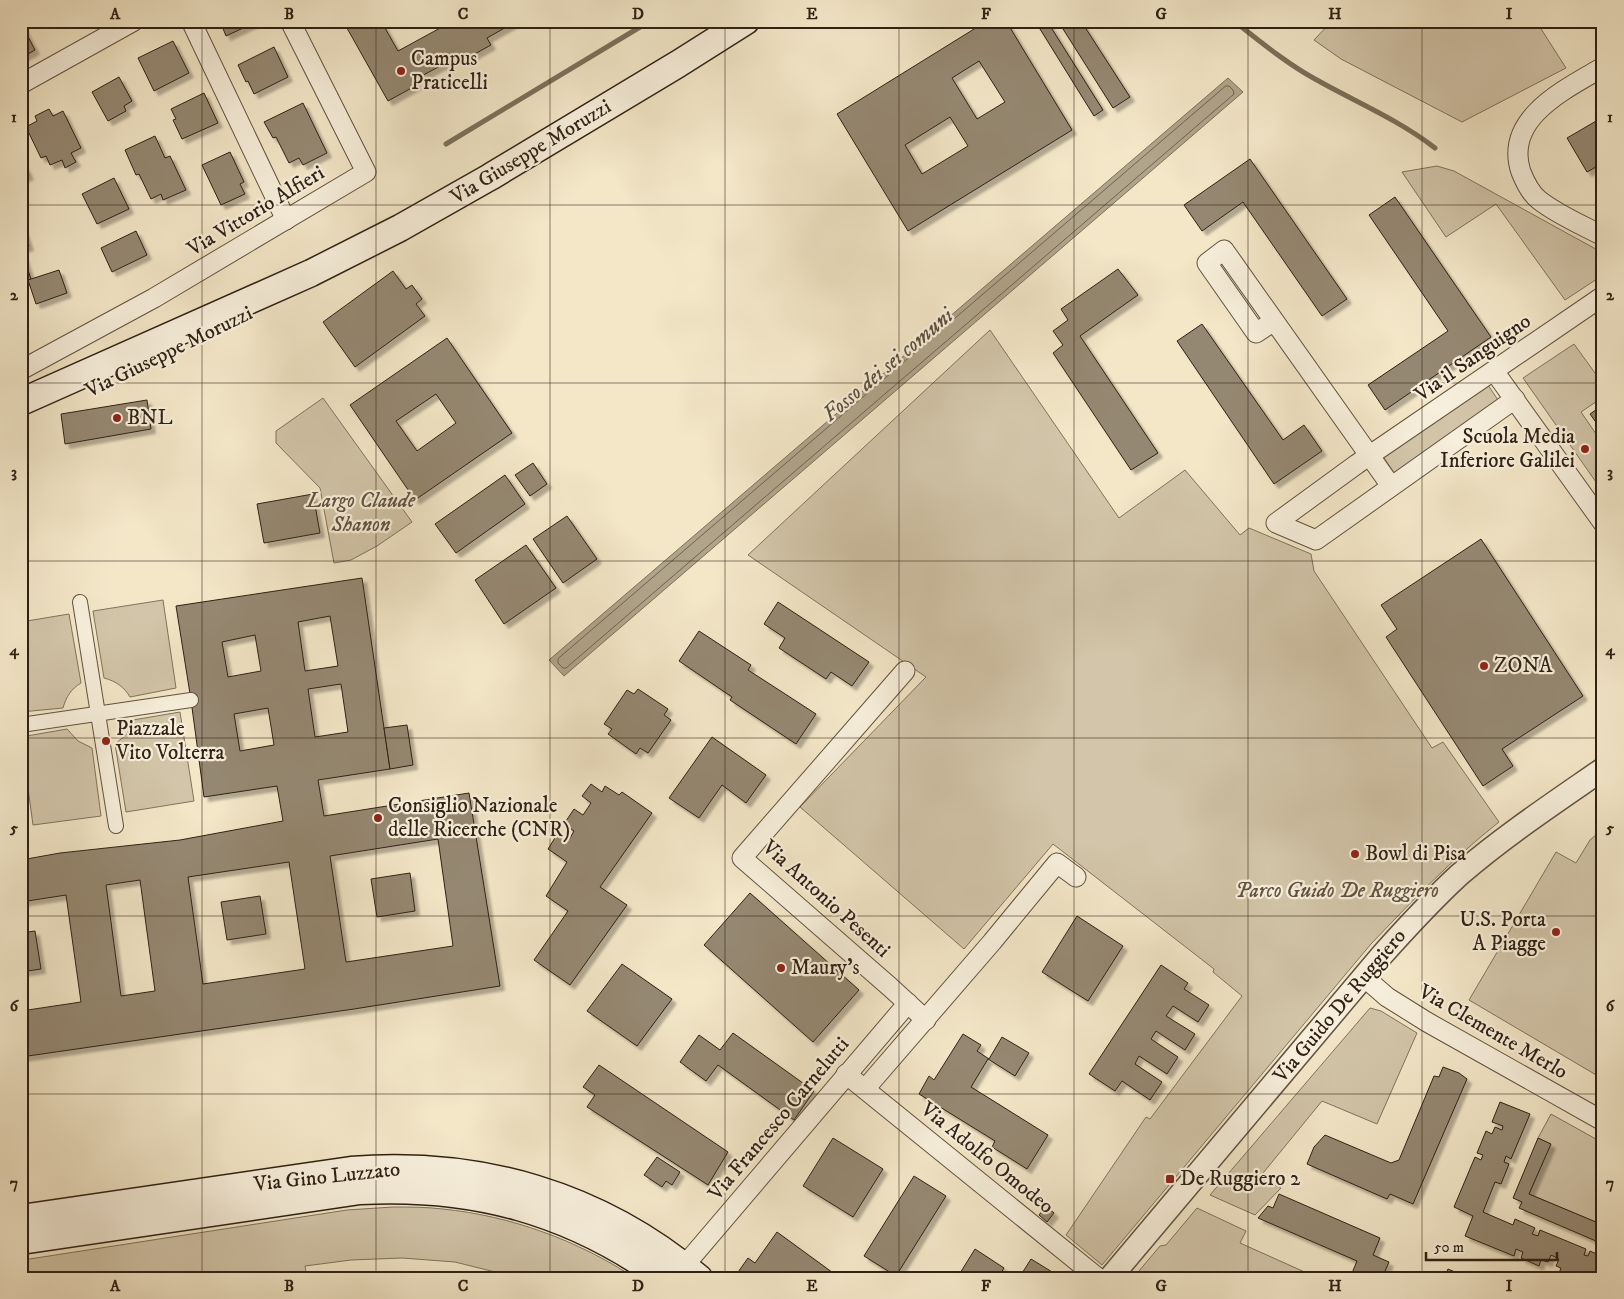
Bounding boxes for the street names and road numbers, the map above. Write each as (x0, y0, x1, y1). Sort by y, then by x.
street label: Via Giuseppe Moruzzi (445, 94, 616, 211)
street label: Via Vittorio Alfieri (182, 160, 329, 263)
street label: Via Giuseppe Moruzzi (80, 300, 257, 404)
street label: Via il Sanguigno (1409, 308, 1536, 408)
street label: Via Antonio Pesenti (756, 834, 895, 963)
street label: Via Guido De Ruggiero (1267, 924, 1412, 1089)
street label: Via Clemente Merlo (1413, 978, 1572, 1085)
street label: Via Francesco Carnelutti (702, 1032, 855, 1207)
street label: Via Adolfo Omodeo (914, 1096, 1059, 1220)
street label: Via Gino Luzzato (252, 1156, 401, 1198)

